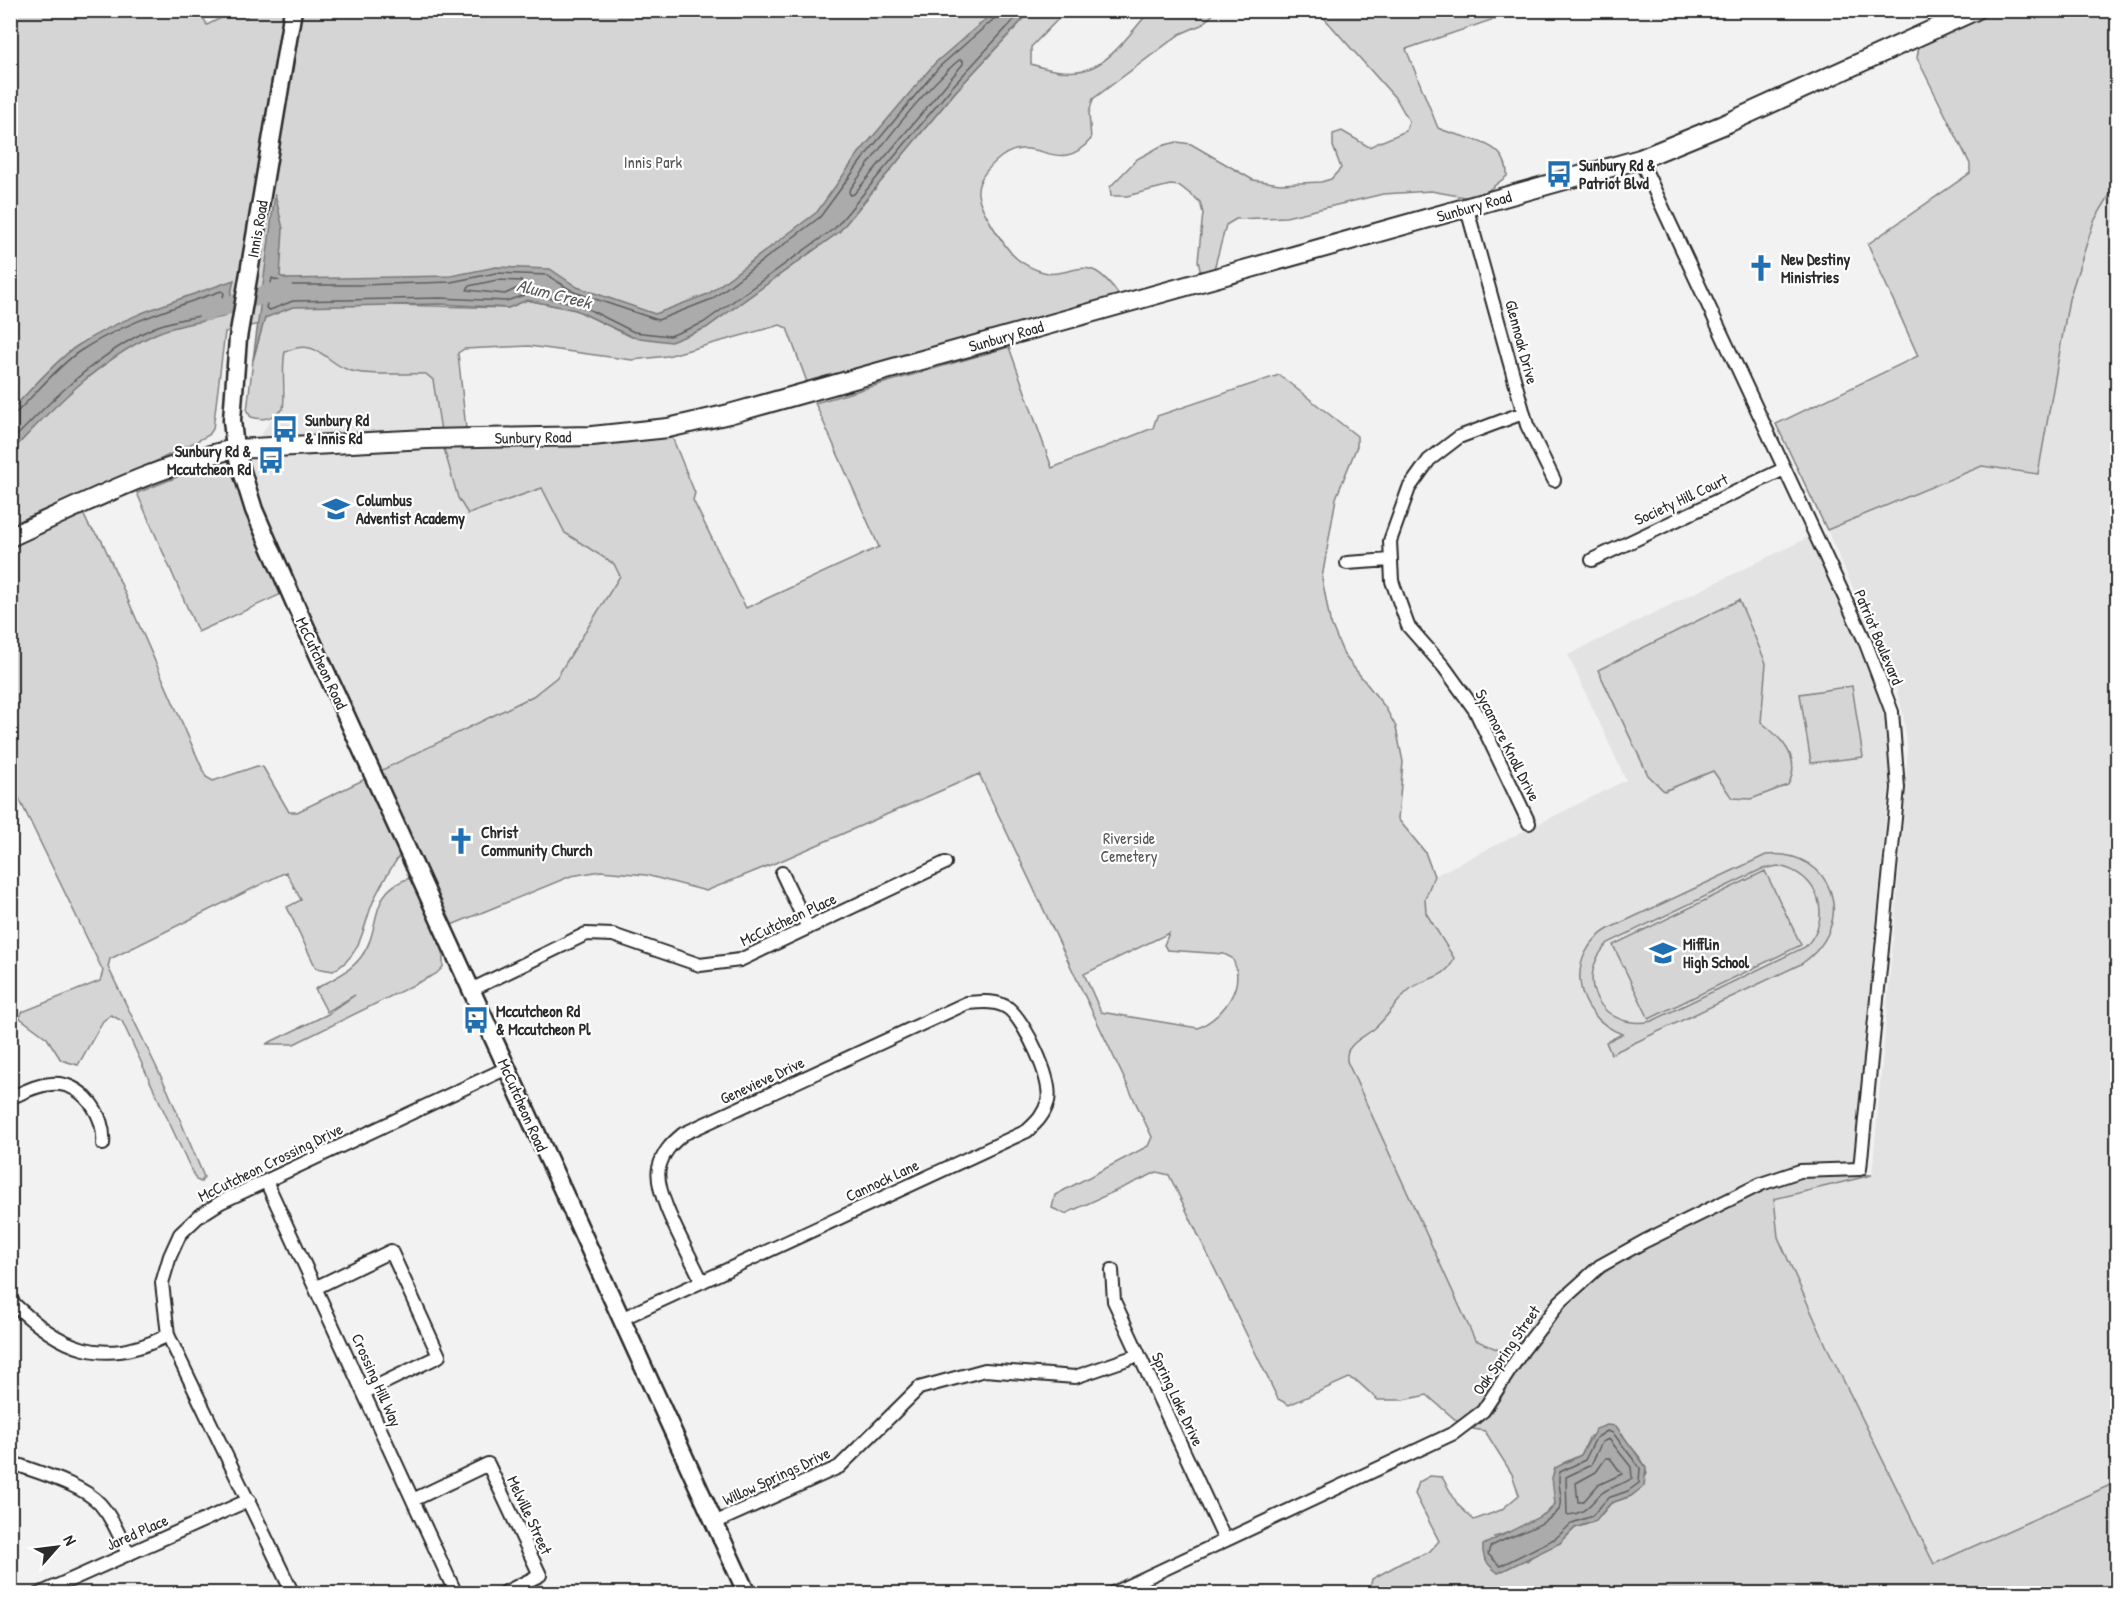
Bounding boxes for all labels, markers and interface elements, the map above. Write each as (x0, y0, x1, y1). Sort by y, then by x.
park label: Innis Park (624, 151, 683, 173)
place label: Sunbury Rd & Patriot Blvd (1579, 154, 1656, 194)
bus stop icon: Sunbury Rd & Patriot Blvd (1544, 159, 1574, 189)
street label: Sunbury Road (1434, 185, 1514, 227)
street label: Innis Road (241, 199, 273, 259)
place label: New Destiny Ministries (1781, 248, 1850, 288)
church icon: New Destiny Ministries (1746, 253, 1776, 283)
water label: Alum Creek (514, 272, 595, 315)
street label: Glennoak Drive (1500, 298, 1544, 387)
street label: Sunbury Road (966, 315, 1046, 357)
place label: Sunbury Rd & Innis Rd (305, 409, 370, 449)
bus stop icon: Sunbury Rd & Innis Rd (270, 414, 300, 444)
street label: Sunbury Road (494, 425, 572, 449)
place label: Sunbury Rd & Mccutcheon Rd (167, 440, 252, 480)
bus stop icon: Sunbury Rd & Mccutcheon Rd (256, 445, 286, 475)
street label: Society Hill Court (1631, 468, 1732, 530)
place label: Columbus Adventist Academy (356, 489, 465, 530)
school or university icon: Columbus Adventist Academy (321, 494, 351, 524)
street label: Patriot Boulevard (1849, 586, 1909, 688)
street label: McCutcheon Road (291, 613, 353, 713)
street label: Sycamore Knoll Drive (1470, 685, 1546, 805)
place label: Christ Community Church (481, 821, 592, 862)
church icon: Christ Community Church (446, 826, 476, 856)
park label: Riverside Cemetery (1100, 827, 1158, 867)
street label: McCutcheon Place (736, 887, 840, 951)
place label: Mifflin High School (1683, 933, 1750, 974)
school or university icon: Mifflin High School (1648, 938, 1678, 968)
place label: Mccutcheon Rd & Mccutcheon Pl (496, 1000, 591, 1040)
bus stop icon: Mccutcheon Rd & Mccutcheon Pl (461, 1005, 491, 1035)
street label: Genevieve Drive (716, 1051, 808, 1109)
street label: McCutcheon Road (493, 1055, 553, 1155)
street label: McCutcheon Crossing Drive (194, 1117, 347, 1207)
street label: Cannock Lane (842, 1153, 923, 1207)
street label: Oak Spring Street (1467, 1300, 1545, 1399)
street label: Crossing Hill Way (347, 1330, 407, 1430)
street label: Spring Lake Drive (1147, 1349, 1210, 1450)
street label: Willow Springs Drive (719, 1441, 834, 1511)
street label: Melville Street (502, 1472, 558, 1558)
street label: Jared Place (103, 1508, 172, 1555)
north arrow (27, 1517, 87, 1577)
text: N (59, 1531, 82, 1549)

